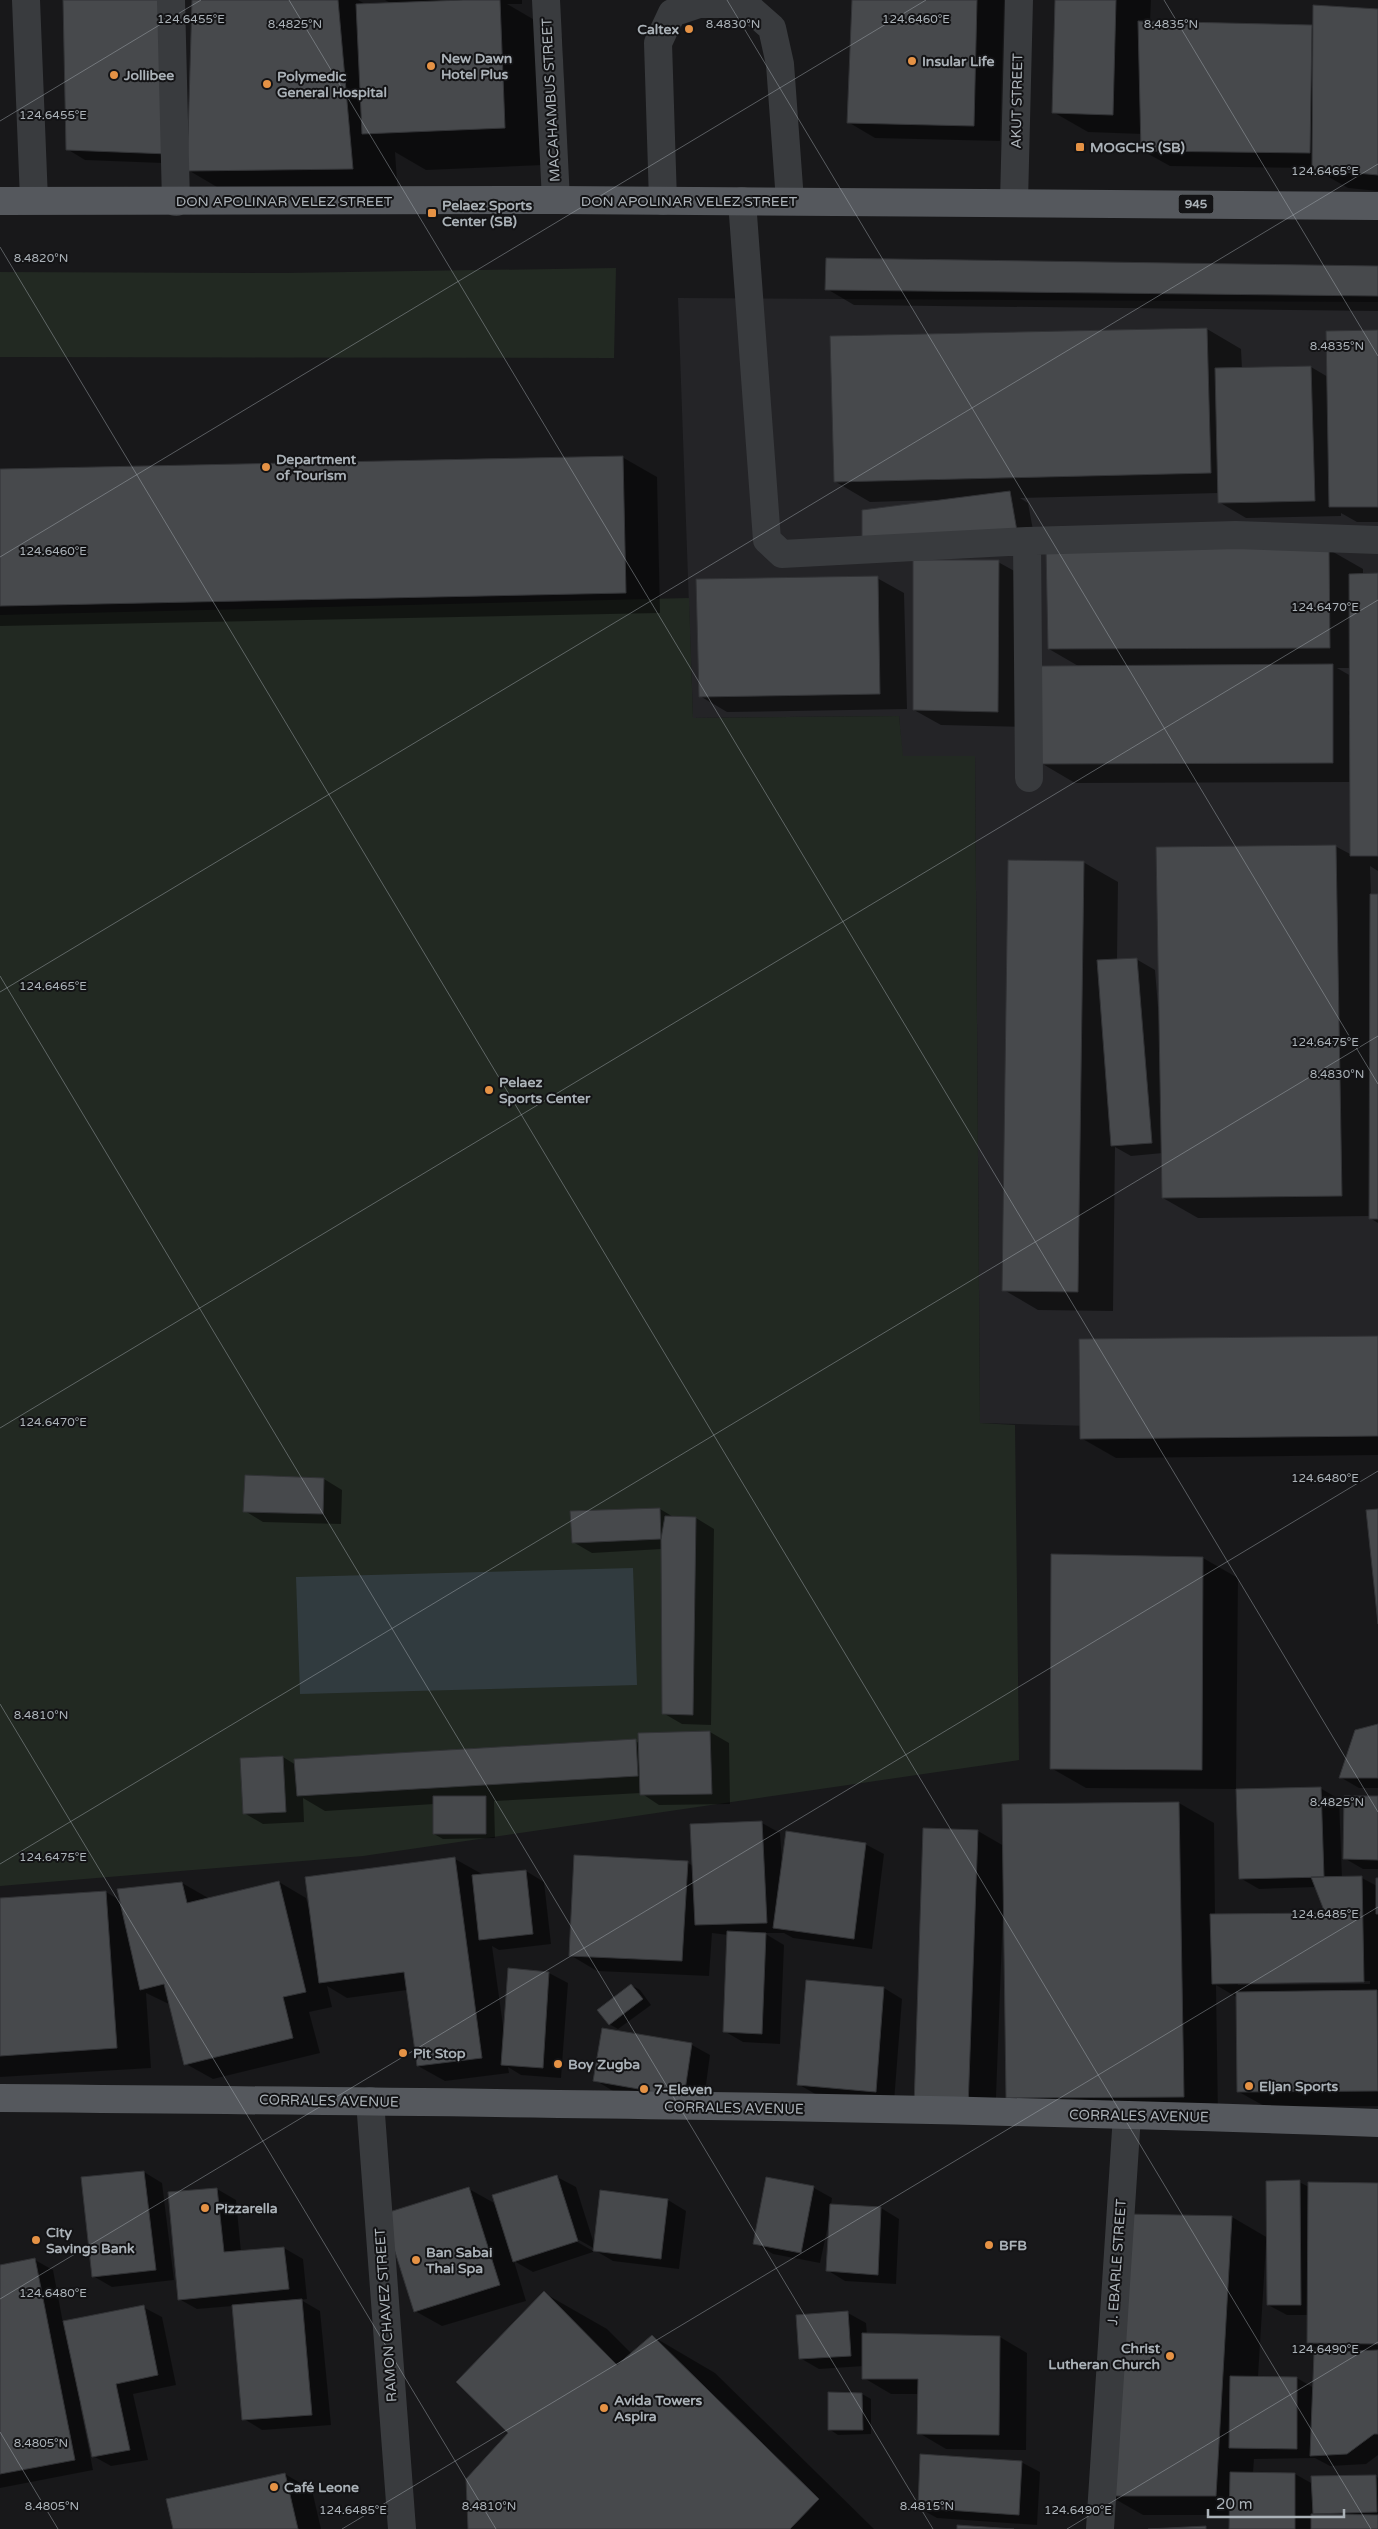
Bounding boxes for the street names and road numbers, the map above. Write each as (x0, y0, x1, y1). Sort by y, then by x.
street label: MACAHAMBUS STREET (538, 17, 564, 182)
street label: AKUT STREET (1008, 53, 1026, 149)
street label: DON APOLINAR VELEZ STREET (176, 193, 393, 210)
street label: DON APOLINAR VELEZ STREET (581, 193, 798, 210)
road number: 945 (1178, 194, 1214, 213)
street label: CORRALES AVENUE (259, 2091, 399, 2111)
street label: CORRALES AVENUE (664, 2098, 804, 2118)
street label: CORRALES AVENUE (1069, 2106, 1209, 2126)
street label: J. EBARLE STREET (1104, 2198, 1130, 2326)
street label: RAMON CHAVEZ STREET (371, 2227, 401, 2403)

